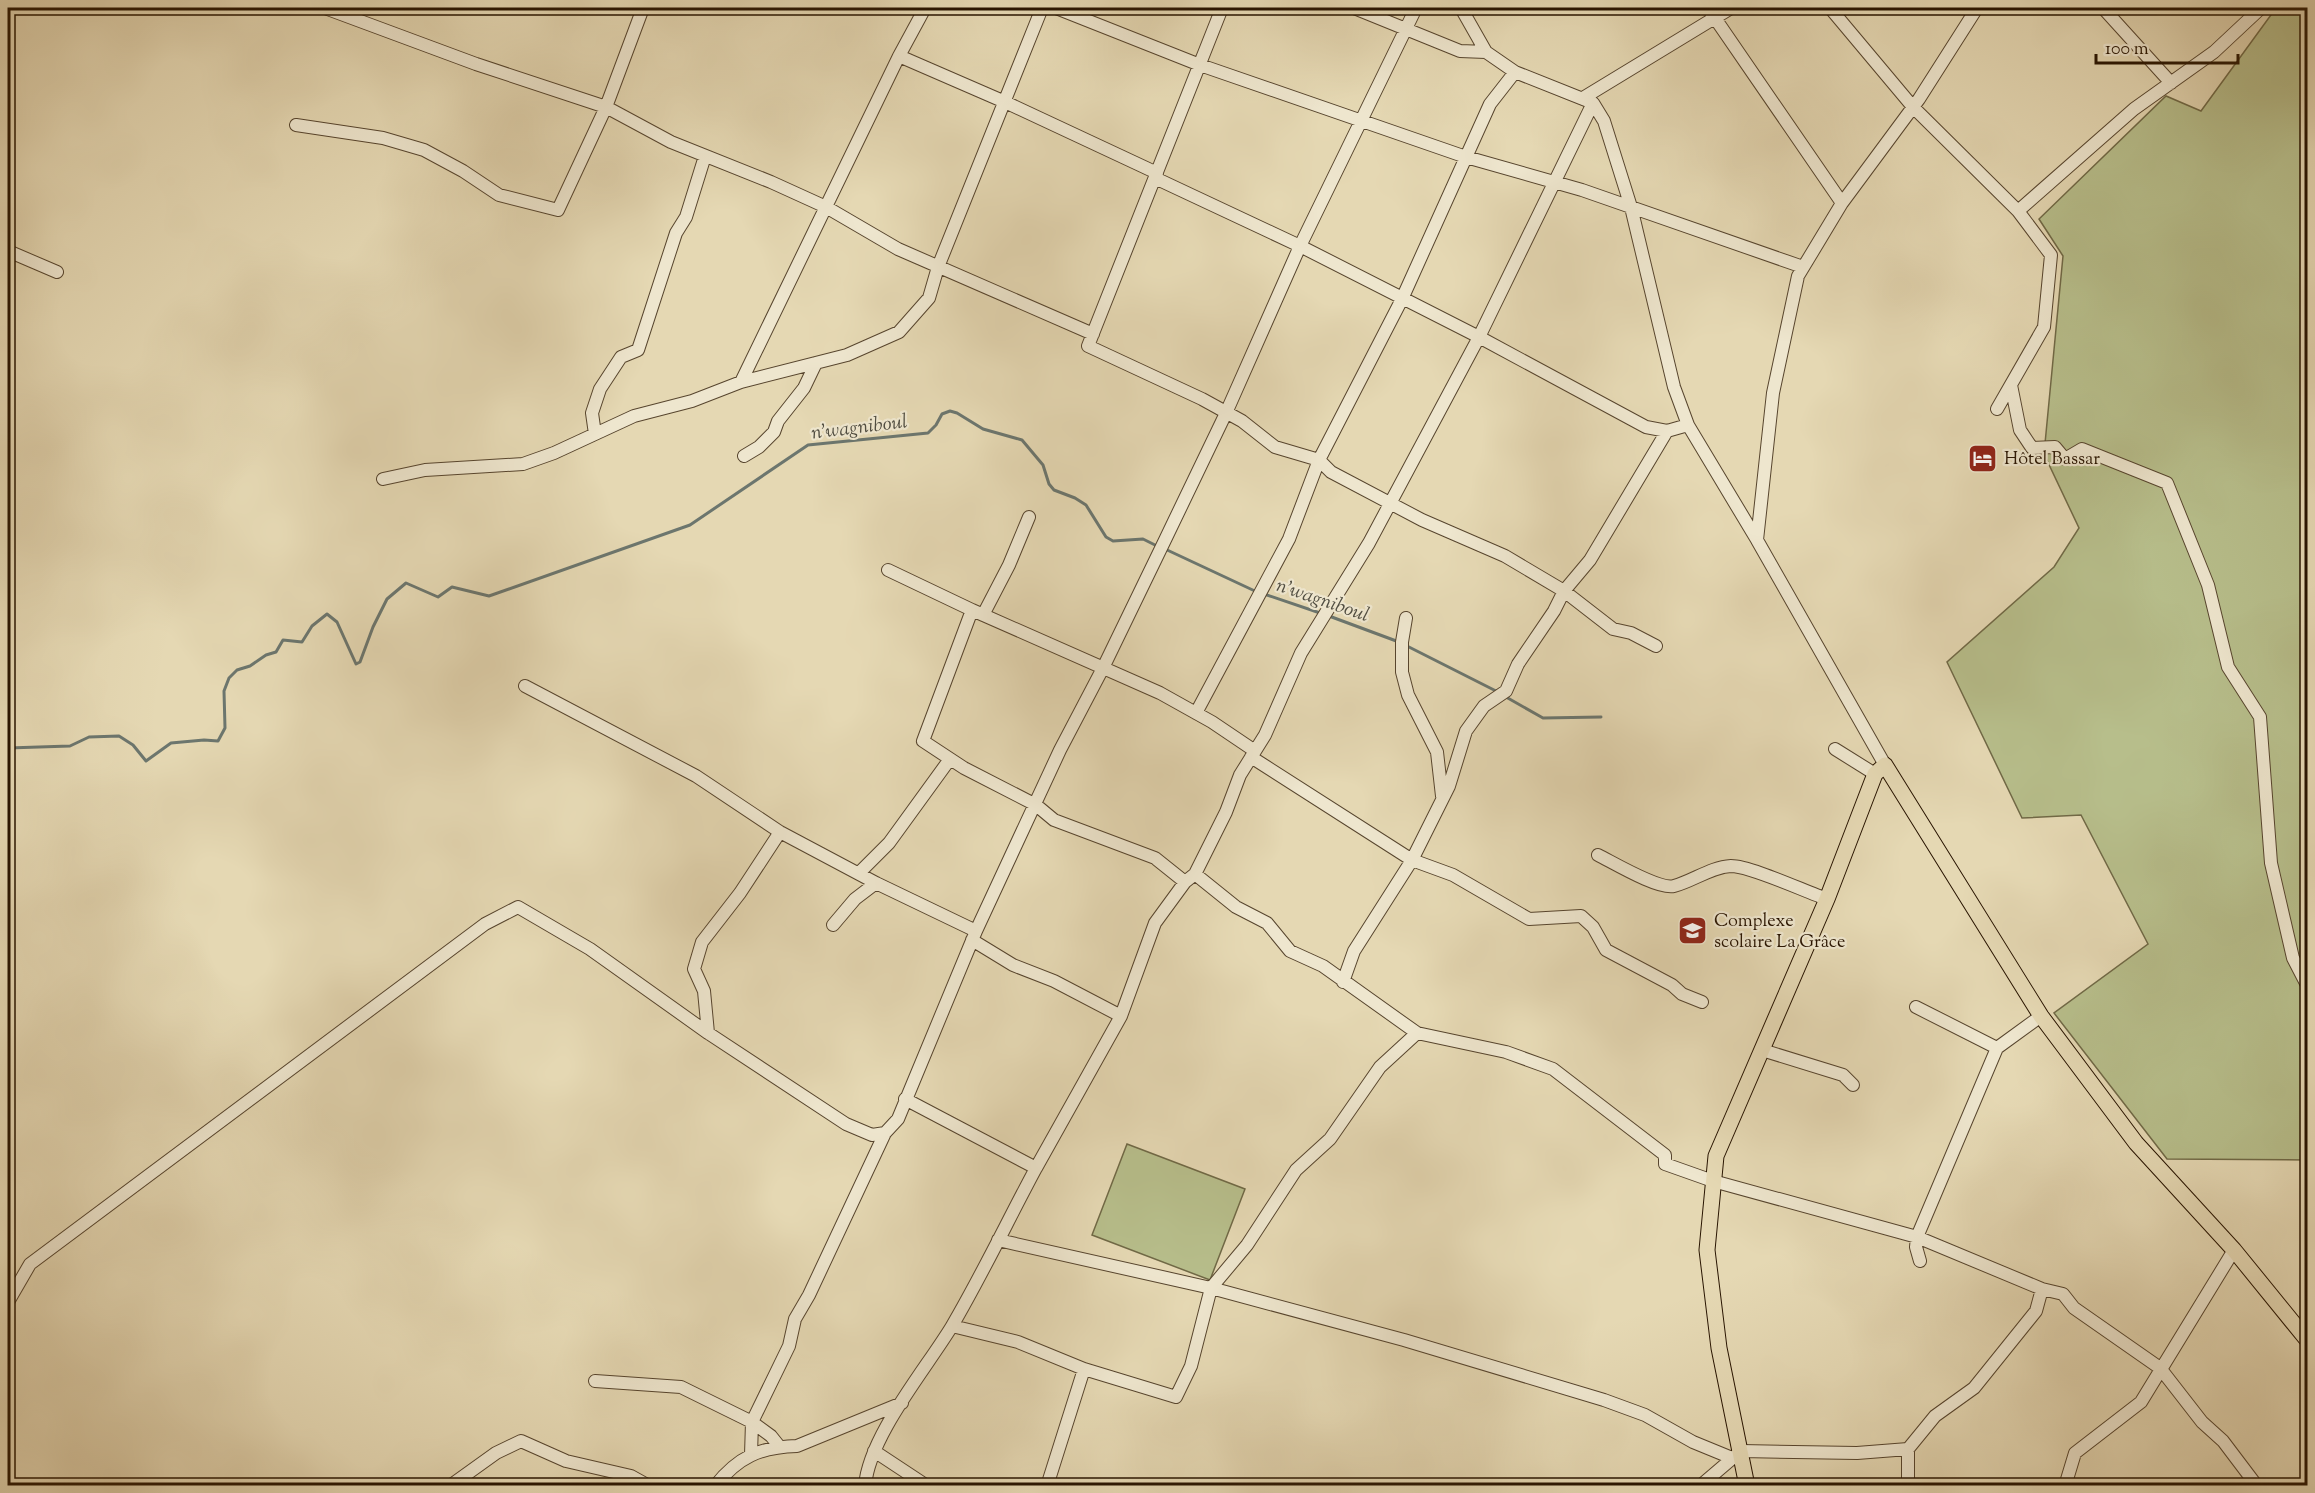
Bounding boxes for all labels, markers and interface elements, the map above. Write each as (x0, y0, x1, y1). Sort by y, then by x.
scale bar (2096, 27, 2238, 65)
text: 100 m (2105, 37, 2149, 63)
water label: n'wagniboul (810, 408, 909, 449)
hotel icon: Hôtel Bassar (1967, 442, 1999, 474)
place label: Hôtel Bassar (2004, 447, 2100, 473)
water label: n'wagniboul (1272, 572, 1373, 631)
place label: Complexe scolaire La Grâce (1714, 909, 1845, 956)
school or university icon: Complexe scolaire La Grâce (1677, 914, 1709, 946)

